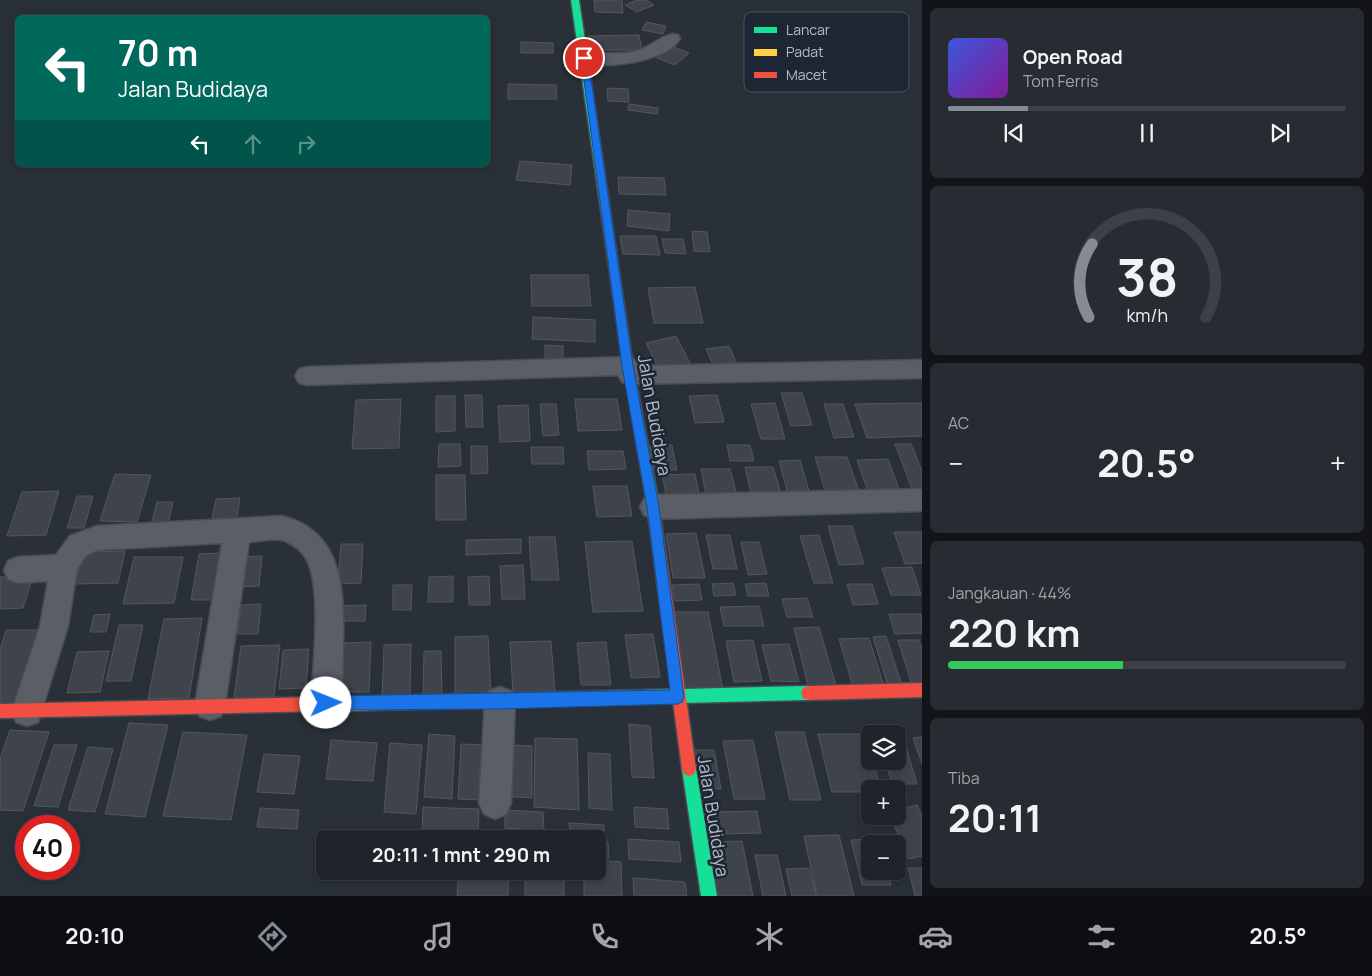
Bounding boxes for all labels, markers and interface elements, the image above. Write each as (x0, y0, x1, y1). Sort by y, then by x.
legend (744, 12, 909, 92)
text: Lancar (786, 20, 830, 39)
text: 70 m (118, 29, 198, 77)
icon: left (35, 35, 100, 100)
pin (563, 37, 605, 79)
text: Padat (786, 42, 824, 61)
icon: arrive (570, 44, 598, 72)
text: Open Road (1023, 44, 1123, 70)
text: Macet (786, 65, 827, 84)
text: Tom Ferris (1023, 70, 1098, 92)
text: Jalan Budidaya (118, 74, 268, 104)
icon: previous (1000, 119, 1028, 147)
icon: pause (1133, 119, 1161, 147)
icon: next (1266, 119, 1294, 147)
icon: left (186, 130, 214, 158)
icon: ahead (239, 130, 267, 158)
icon: right (292, 130, 320, 158)
text: 38 (1116, 241, 1178, 312)
text: km/h (1126, 303, 1168, 327)
street label: Jalan Budidaya (633, 352, 677, 478)
text: AC (948, 412, 969, 434)
text: 20.5° (1097, 436, 1196, 488)
text: − (948, 444, 963, 482)
text: + (1330, 444, 1346, 482)
text: Jangkauan · 44% (948, 582, 1071, 604)
text: 220 km (948, 606, 1080, 658)
position arrow (299, 676, 351, 728)
map controls (861, 725, 906, 880)
button: layers (861, 725, 906, 770)
street label: Jalan Budidaya (693, 754, 735, 878)
text: Tiba (948, 767, 980, 789)
button: + (861, 780, 906, 825)
text: 20:11 (948, 791, 1042, 843)
speed limit sign: 40 (15, 815, 80, 880)
button: − (861, 835, 906, 880)
text: 20:11 · 1 mnt · 290 m (372, 842, 550, 868)
icon: directions (255, 919, 290, 954)
icon: music (421, 919, 456, 954)
icon: phone (587, 919, 622, 954)
icon: climate (752, 919, 787, 954)
icon: car (918, 919, 953, 954)
icon: filters (1084, 919, 1119, 954)
text: 20:10 (65, 921, 125, 951)
text: 20.5° (1250, 921, 1307, 951)

